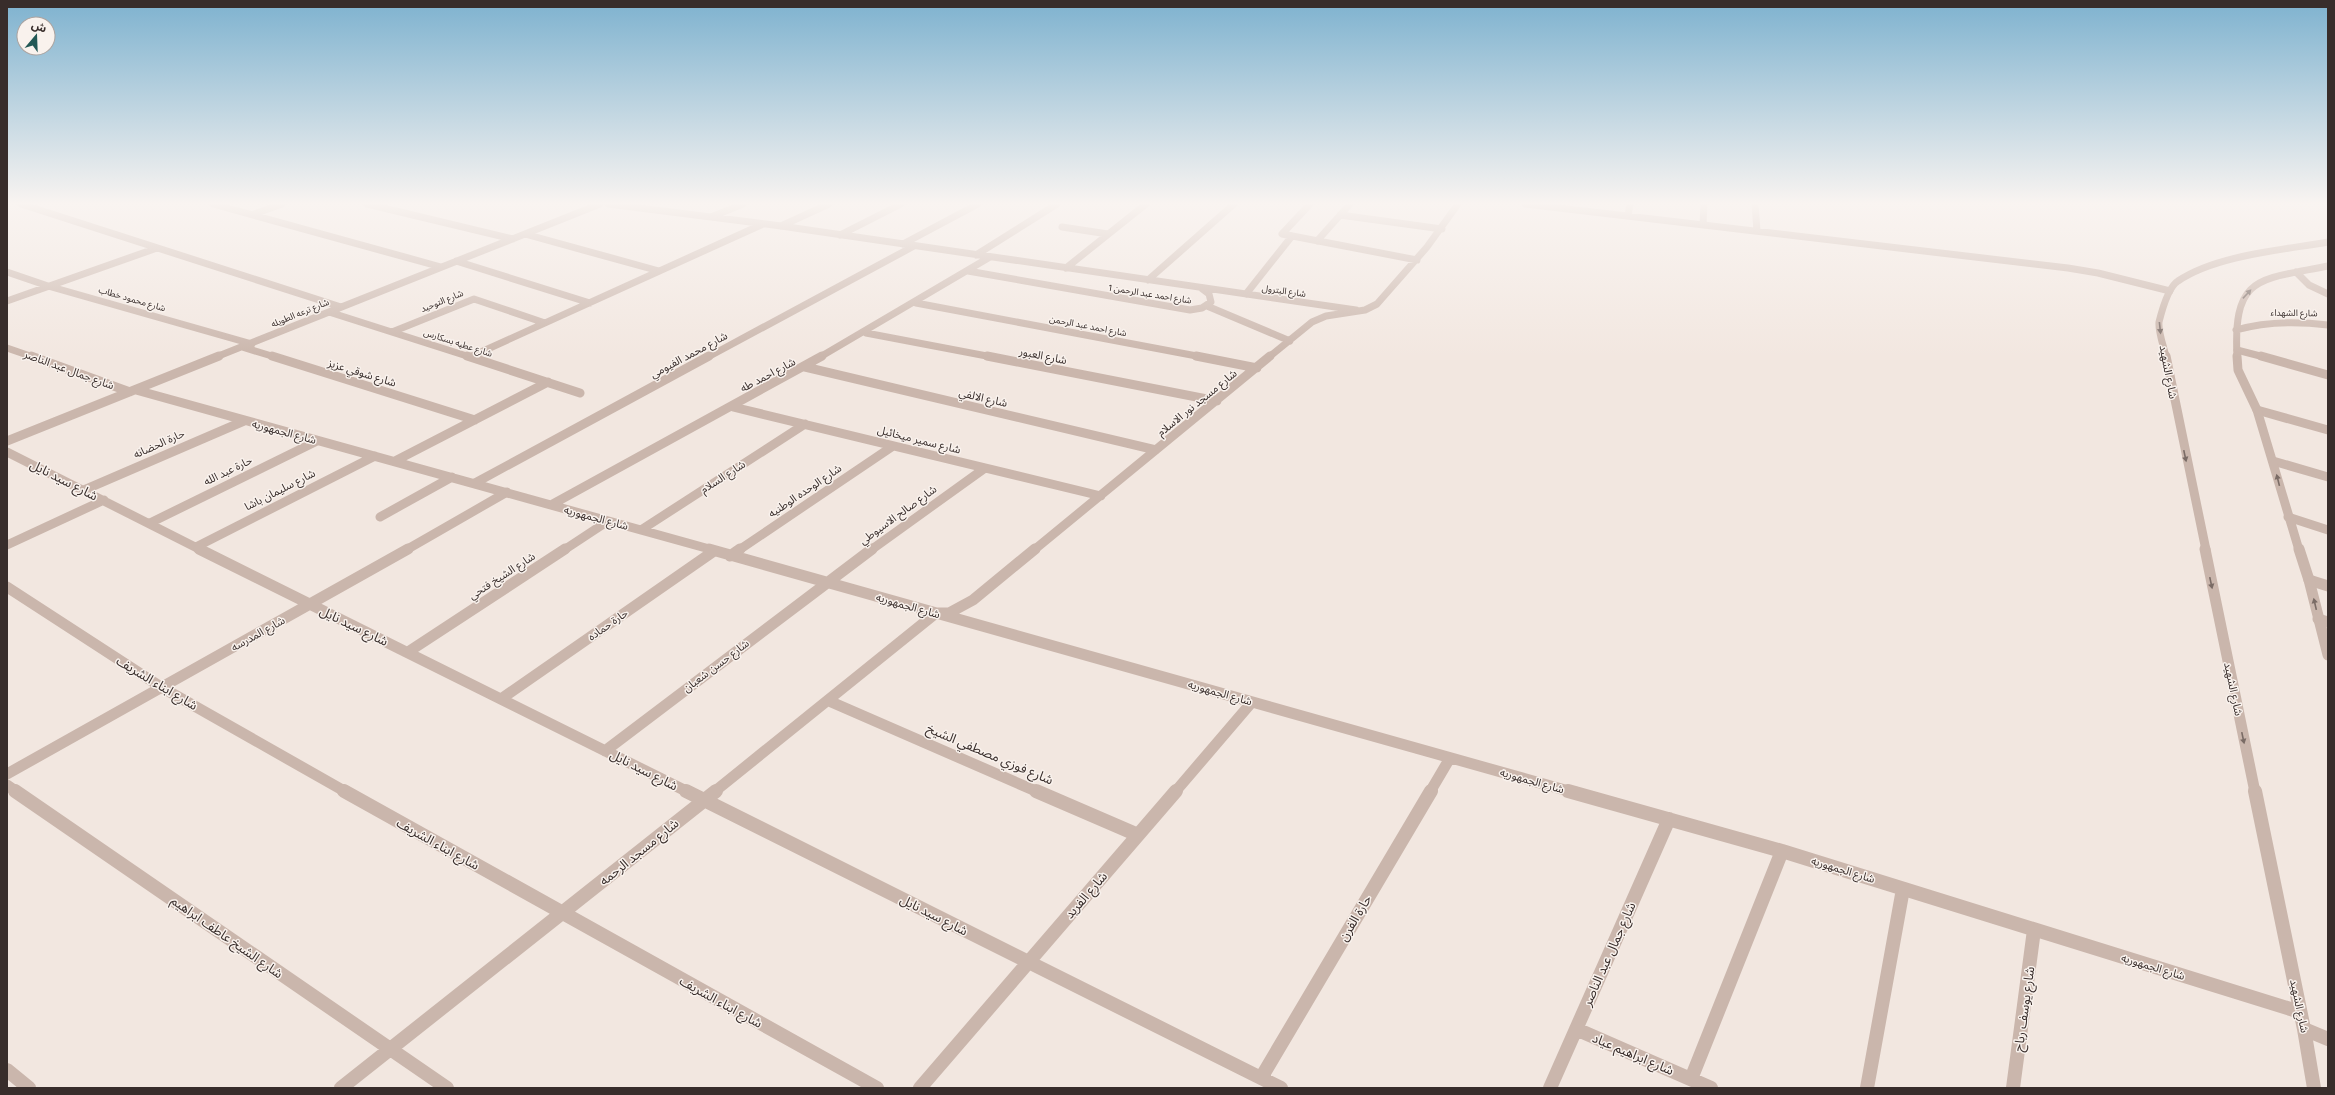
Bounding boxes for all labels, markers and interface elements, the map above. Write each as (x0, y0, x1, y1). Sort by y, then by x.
north arrow (16, 16, 56, 56)
text: ش (30, 18, 48, 36)
street label: شارع احمد عبد الرحمن 1 (1107, 282, 1192, 307)
street label: شارع البترول (1261, 283, 1307, 301)
street label: شارع محمود خطاب (97, 285, 167, 315)
street label: شارع التوحيد (419, 288, 466, 316)
one-way arrow (2243, 289, 2252, 299)
street label: شارع ترعه الطويله (270, 297, 331, 331)
street label: شارع الشهداء (2270, 308, 2318, 320)
street label: شارع احمد عبد الرحمن (1048, 314, 1127, 340)
one-way arrow (2157, 322, 2163, 334)
street label: شارع عطيه بسكارس (422, 327, 494, 361)
street label: شارع محمد الفيومي (648, 329, 731, 383)
street label: شارع الشهيد (2155, 344, 2180, 400)
street label: شارع العبور (1017, 345, 1068, 368)
street label: شارع جمال عبد الناصر (21, 347, 116, 393)
street label: شارع احمد طه (738, 355, 799, 396)
street label: شارع شوقي عزيز (325, 356, 398, 392)
street label: شارع مسجد نور الاسلام (1154, 367, 1240, 440)
street label: شارع الالفي (957, 386, 1009, 412)
street label: شارع الجمهوريه (250, 417, 318, 448)
street label: شارع سمير ميخائيل (876, 423, 962, 458)
street label: حارة الحضانه (131, 427, 187, 461)
one-way arrow (2182, 449, 2188, 462)
street label: حارة عبد الله (202, 453, 255, 488)
street label: شارع سيد نايل (26, 457, 100, 506)
street label: شارع السلام (698, 458, 749, 497)
street label: شارع الوحده الوطنيه (766, 462, 845, 521)
street label: شارع سليمان باشا (242, 466, 318, 514)
one-way arrow (2275, 473, 2281, 486)
street label: شارع صالح الاسيوطي (857, 482, 941, 549)
street label: شارع الجمهوريه (562, 503, 630, 534)
street label: شارع الشيخ فتحي (466, 549, 539, 605)
one-way arrow (2208, 577, 2214, 589)
street label: شارع الجمهوريه (874, 591, 942, 622)
one-way arrow (2311, 598, 2317, 610)
street label: شارع سيد نايل (316, 603, 391, 652)
street label: حارة حماده (585, 606, 631, 644)
street label: شارع المدرسه (229, 614, 288, 655)
street label: شارع حسن شعبان (680, 637, 752, 696)
street label: شارع ابناء الشريف (112, 653, 200, 716)
street label: شارع الشهيد (2220, 661, 2245, 718)
street label: شارع الجمهوريه (1186, 678, 1254, 709)
street label: شارع فوزي مصطفي الشيخ (923, 720, 1056, 790)
one-way arrow (2240, 731, 2246, 744)
street label: شارع سيد نايل (606, 747, 680, 796)
street label: شارع الجمهوريه (1498, 766, 1566, 797)
street label: شارع ابناء الشريف (393, 815, 482, 876)
street label: شارع مسجد الرحمه (597, 816, 683, 891)
street label: شارع الجمهوريه (1809, 854, 1877, 887)
street label: شارع الفريد (1062, 869, 1113, 923)
street label: شارع سيد نايل (896, 892, 970, 941)
street label: حارة الفرن (1335, 892, 1376, 944)
street label: شارع الشيخ عاطف ابراهيم (167, 893, 286, 984)
street label: شارع جمال عبد الناصر (1579, 900, 1641, 1010)
street label: شارع الجمهوريه (2119, 951, 2187, 984)
street label: شارع يوسف رباح (2011, 965, 2040, 1053)
street label: شارع ابناء الشريف (676, 973, 765, 1034)
street label: شارع الشهيد (2286, 978, 2311, 1035)
street label: شارع ابراهيم عياد (1589, 1030, 1676, 1081)

